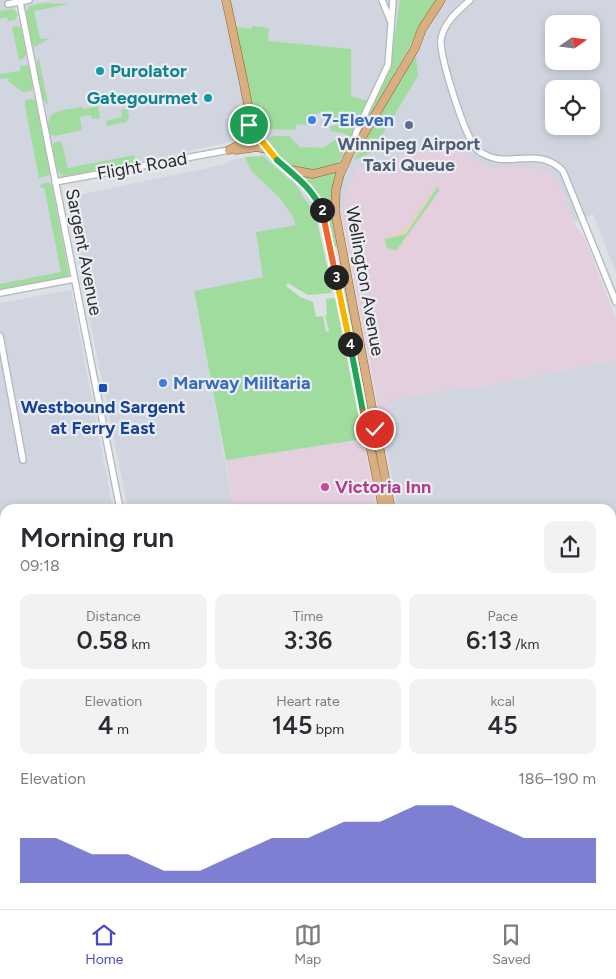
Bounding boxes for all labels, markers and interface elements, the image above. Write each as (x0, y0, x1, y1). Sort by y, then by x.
north arrow (545, 15, 600, 70)
map controls (545, 15, 600, 135)
place label: Purolator (110, 60, 187, 82)
marker: Purolator (94, 65, 106, 77)
button: locate (545, 80, 600, 135)
place label: Gategourmet (87, 87, 198, 109)
marker: Gategourmet (202, 92, 214, 104)
pin (228, 104, 270, 146)
place label: 7-Eleven (322, 109, 394, 131)
icon: arrive (235, 111, 263, 139)
marker: 7-Eleven (306, 114, 318, 126)
marker: Winnipeg Airport Taxi Queue (403, 119, 415, 131)
place label: Winnipeg Airport Taxi Queue (337, 133, 481, 176)
street label: Flight Road (95, 147, 189, 185)
street label: Sargent Avenue (61, 187, 107, 318)
pin: 2 (310, 198, 334, 222)
text: 2 (318, 202, 327, 219)
street label: Wellington Avenue (341, 204, 389, 358)
pin: 3 (324, 264, 348, 290)
text: 3 (333, 269, 340, 286)
pin: 4 (338, 332, 362, 356)
text: 4 (346, 336, 355, 353)
place label: Marway Militaria (173, 372, 311, 394)
marker: Marway Militaria (157, 377, 169, 389)
marker: Westbound Sargent at Ferry East (97, 382, 109, 394)
place label: Westbound Sargent at Ferry East (21, 396, 185, 439)
pin (354, 408, 396, 450)
icon: check (361, 415, 389, 443)
place label: Victoria Inn (335, 476, 431, 498)
marker: Victoria Inn (319, 481, 331, 493)
text: Morning run (20, 520, 174, 554)
button: share (544, 521, 596, 573)
text: 09:18 (20, 556, 60, 575)
text: Distance (86, 608, 141, 625)
text: Time (293, 608, 323, 625)
text: Pace (488, 608, 518, 625)
text: 0.58 (76, 625, 128, 655)
text: 3:36 (284, 625, 332, 655)
text: 6:13 (466, 625, 512, 655)
text: km (128, 636, 150, 653)
text: /km (512, 636, 539, 653)
text: Elevation (85, 693, 142, 710)
text: Heart rate (276, 693, 340, 710)
text: kcal (490, 693, 515, 710)
text: 4 (98, 710, 113, 740)
text: 145 (272, 710, 312, 740)
text: 45 (488, 710, 518, 740)
text: m (113, 721, 129, 738)
text: bpm (312, 721, 344, 738)
text: Elevation (20, 769, 86, 788)
text: 186–190 m (518, 769, 596, 788)
tab: Home (85, 921, 123, 968)
tab: Map (294, 921, 322, 968)
tab: Saved (492, 921, 531, 968)

